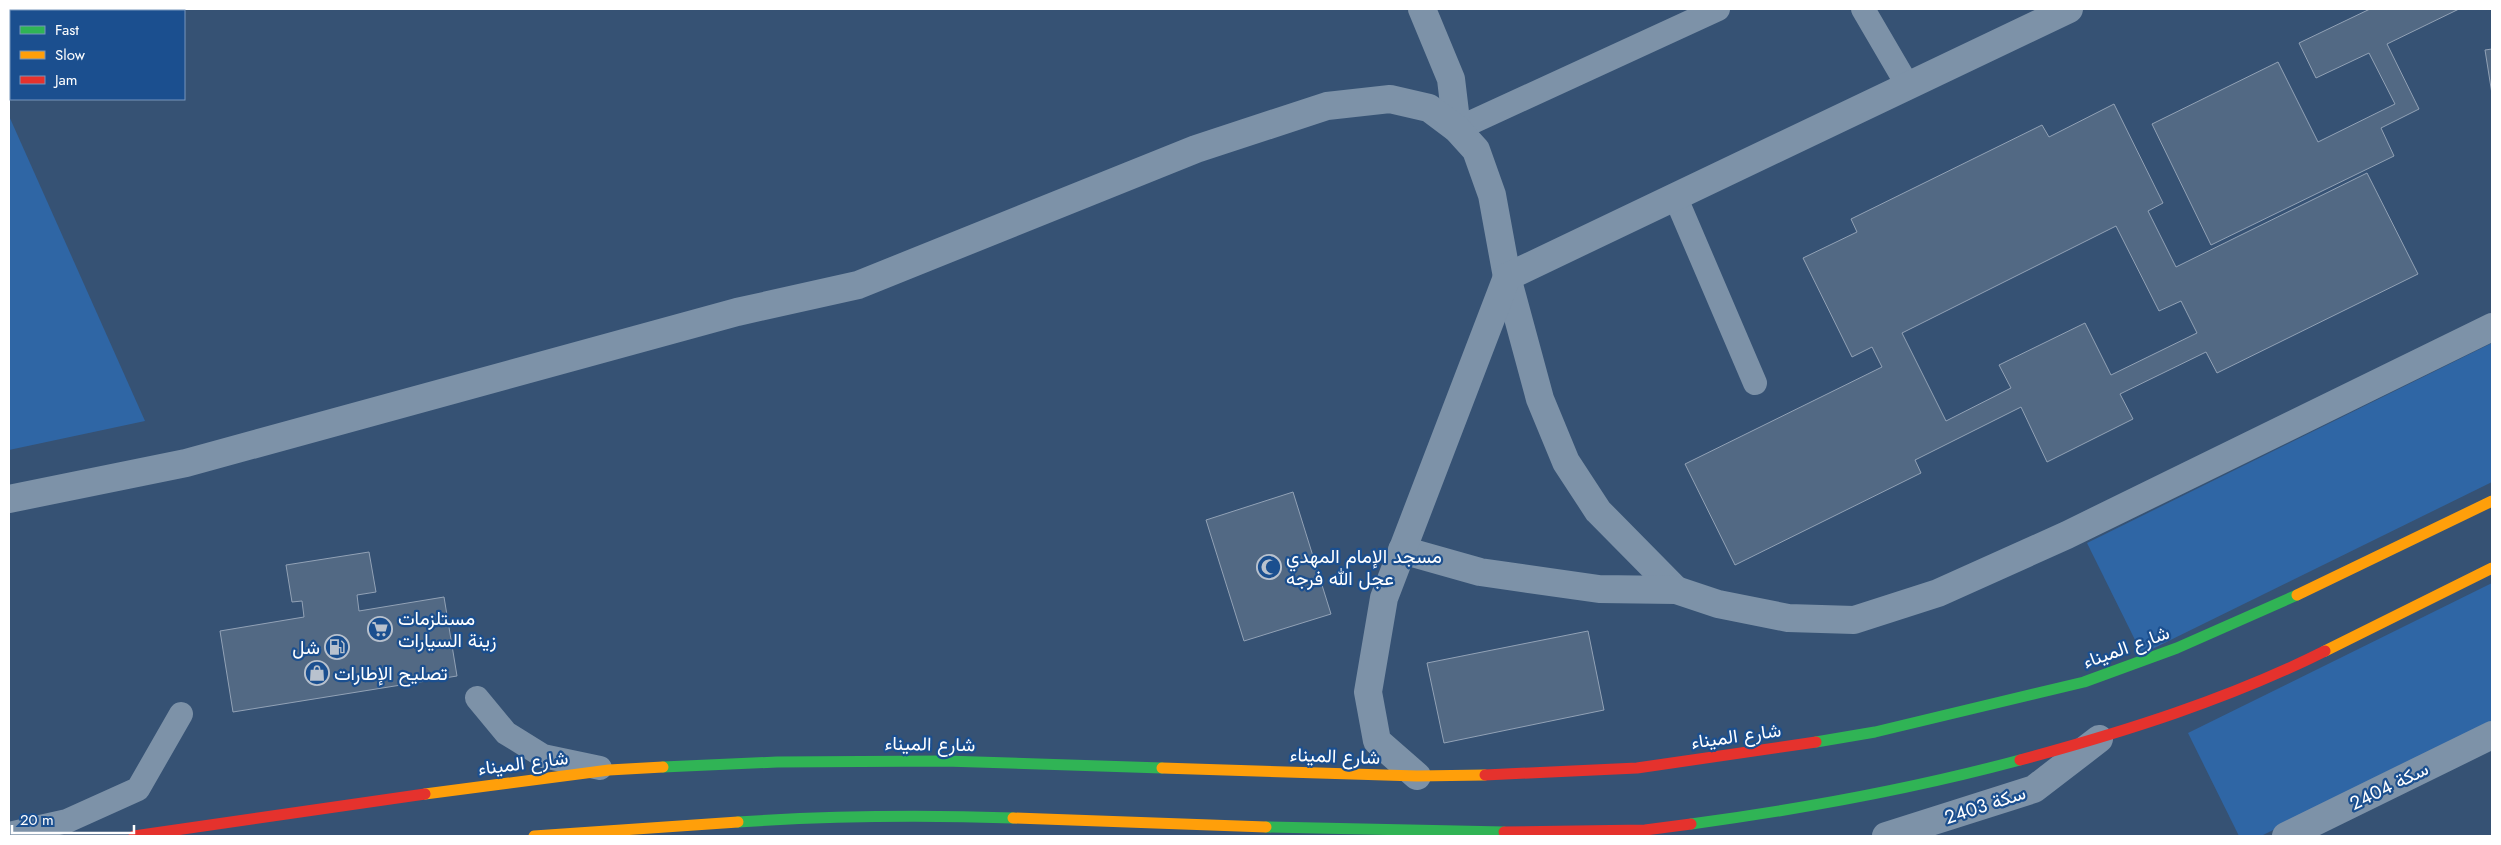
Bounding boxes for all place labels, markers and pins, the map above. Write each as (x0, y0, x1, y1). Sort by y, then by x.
place label: مسجد الإمام المهدي عجل الله فرجه (1286, 543, 1442, 592)
mosque icon: مسجد الإمام المهدي عجل الله فرجه (1256, 554, 1282, 580)
place label: مستلزمات زينة السيارات (398, 605, 496, 654)
supermarket icon: مستلزمات زينة السيارات (367, 616, 393, 642)
place label: شل (292, 634, 320, 661)
fuel station icon: شل (324, 634, 350, 660)
shop icon: تصليح الإطارات (304, 660, 330, 686)
place label: تصليح الإطارات (334, 660, 448, 687)

